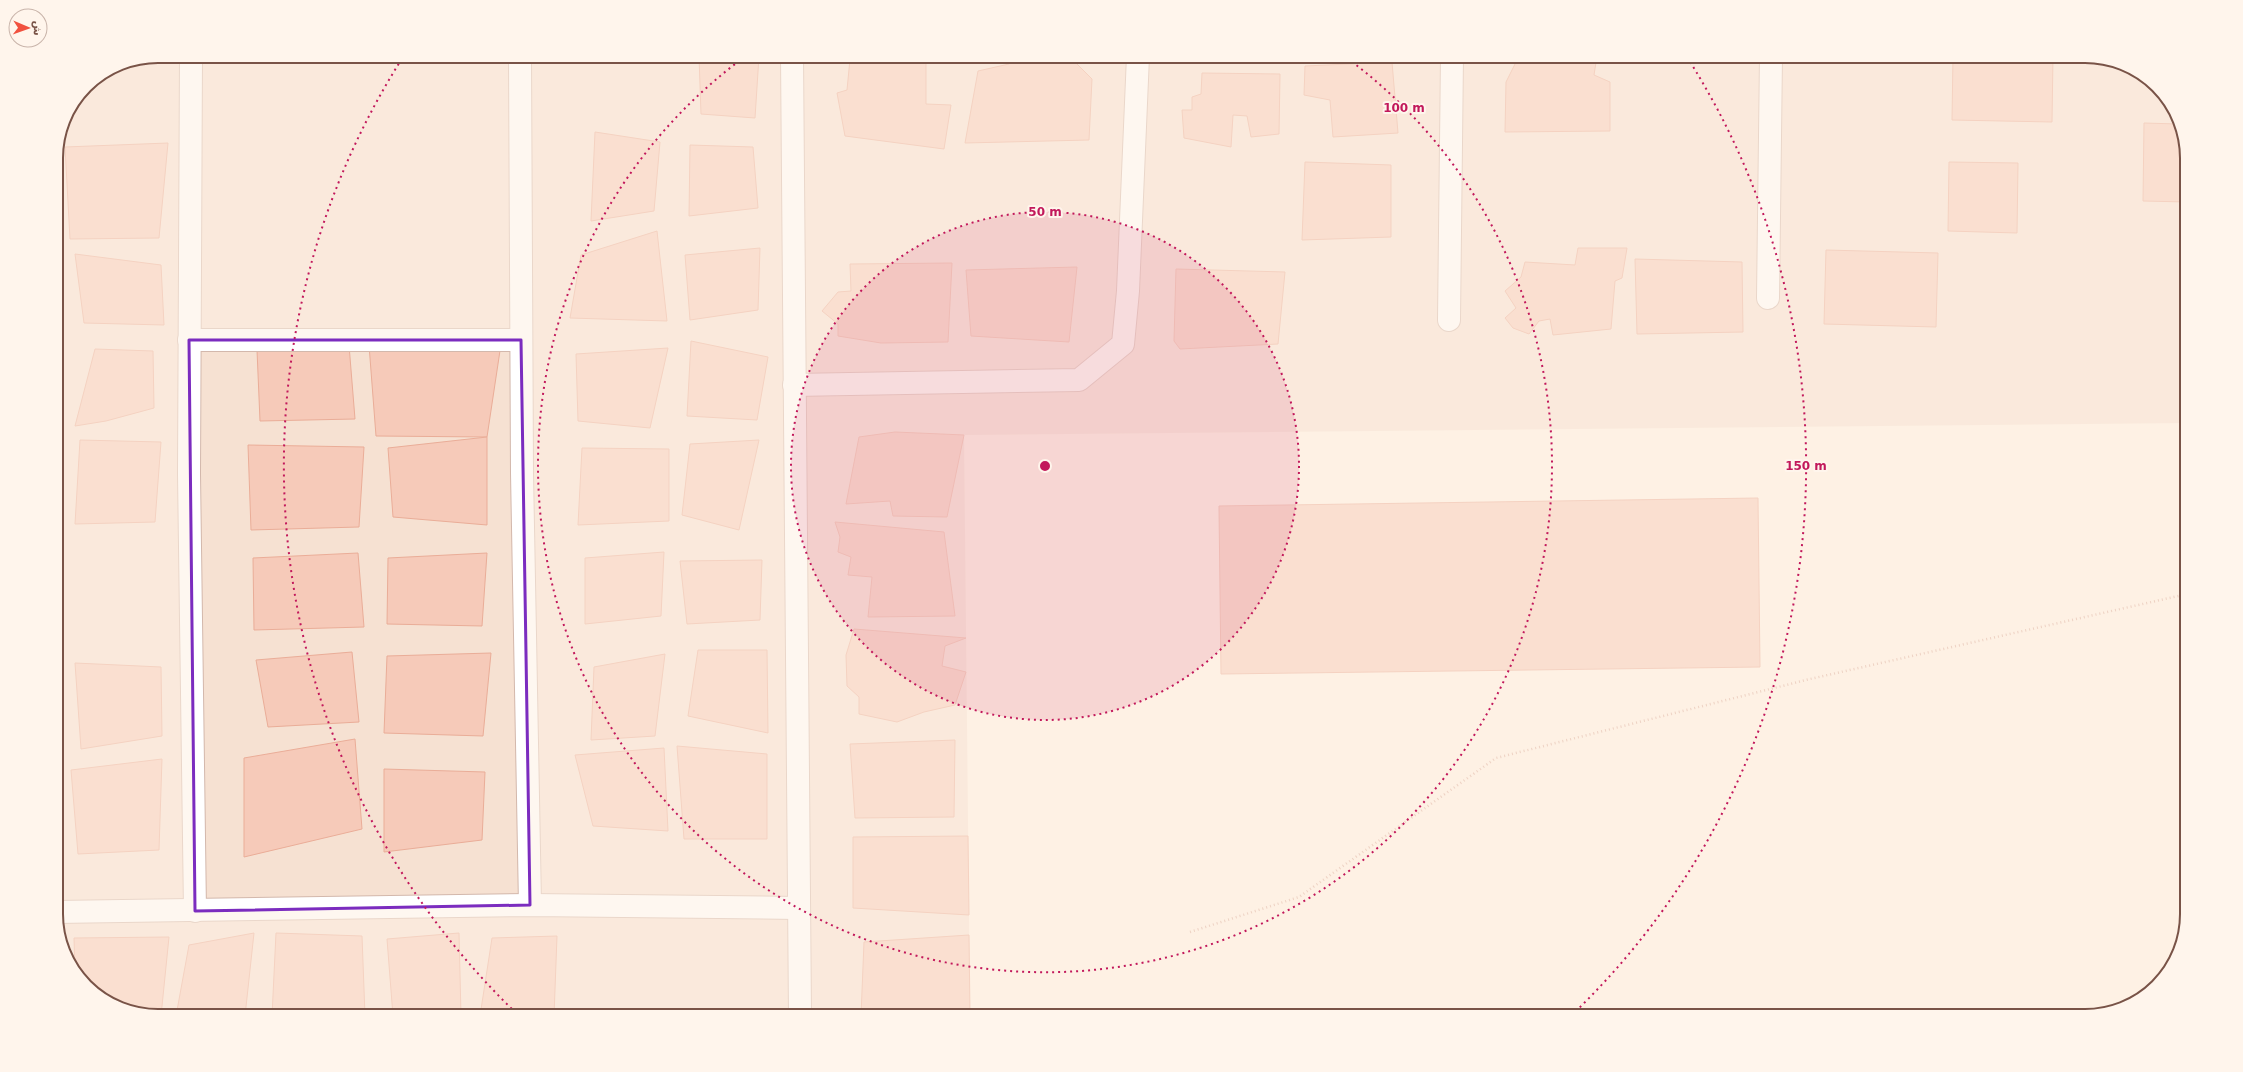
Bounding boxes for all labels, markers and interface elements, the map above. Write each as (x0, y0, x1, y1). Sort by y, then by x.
north arrow (8, 8, 48, 48)
text: ش (31, 21, 44, 36)
text: 100 m (1383, 101, 1425, 115)
text: 50 m (1028, 205, 1062, 219)
centre of rings (1038, 459, 1052, 473)
text: 150 m (1785, 459, 1827, 473)

